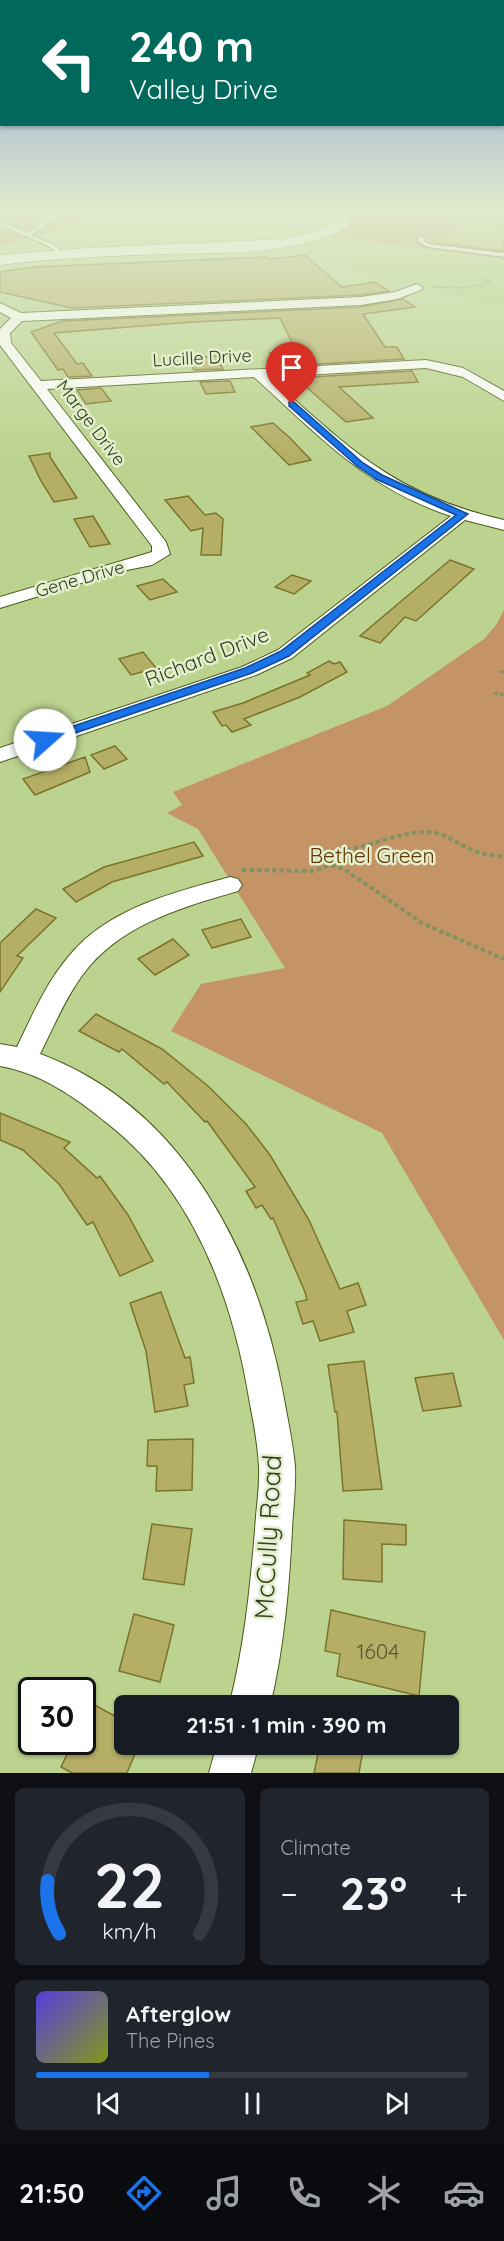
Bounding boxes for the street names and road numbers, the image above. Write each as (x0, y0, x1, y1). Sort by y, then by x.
street label: Lucille Drive (152, 343, 252, 372)
street label: Marge Drive (52, 375, 131, 470)
street label: Gene Drive (33, 555, 127, 602)
street label: Richard Drive (141, 621, 272, 692)
street label: McCully Road (247, 1454, 288, 1620)

